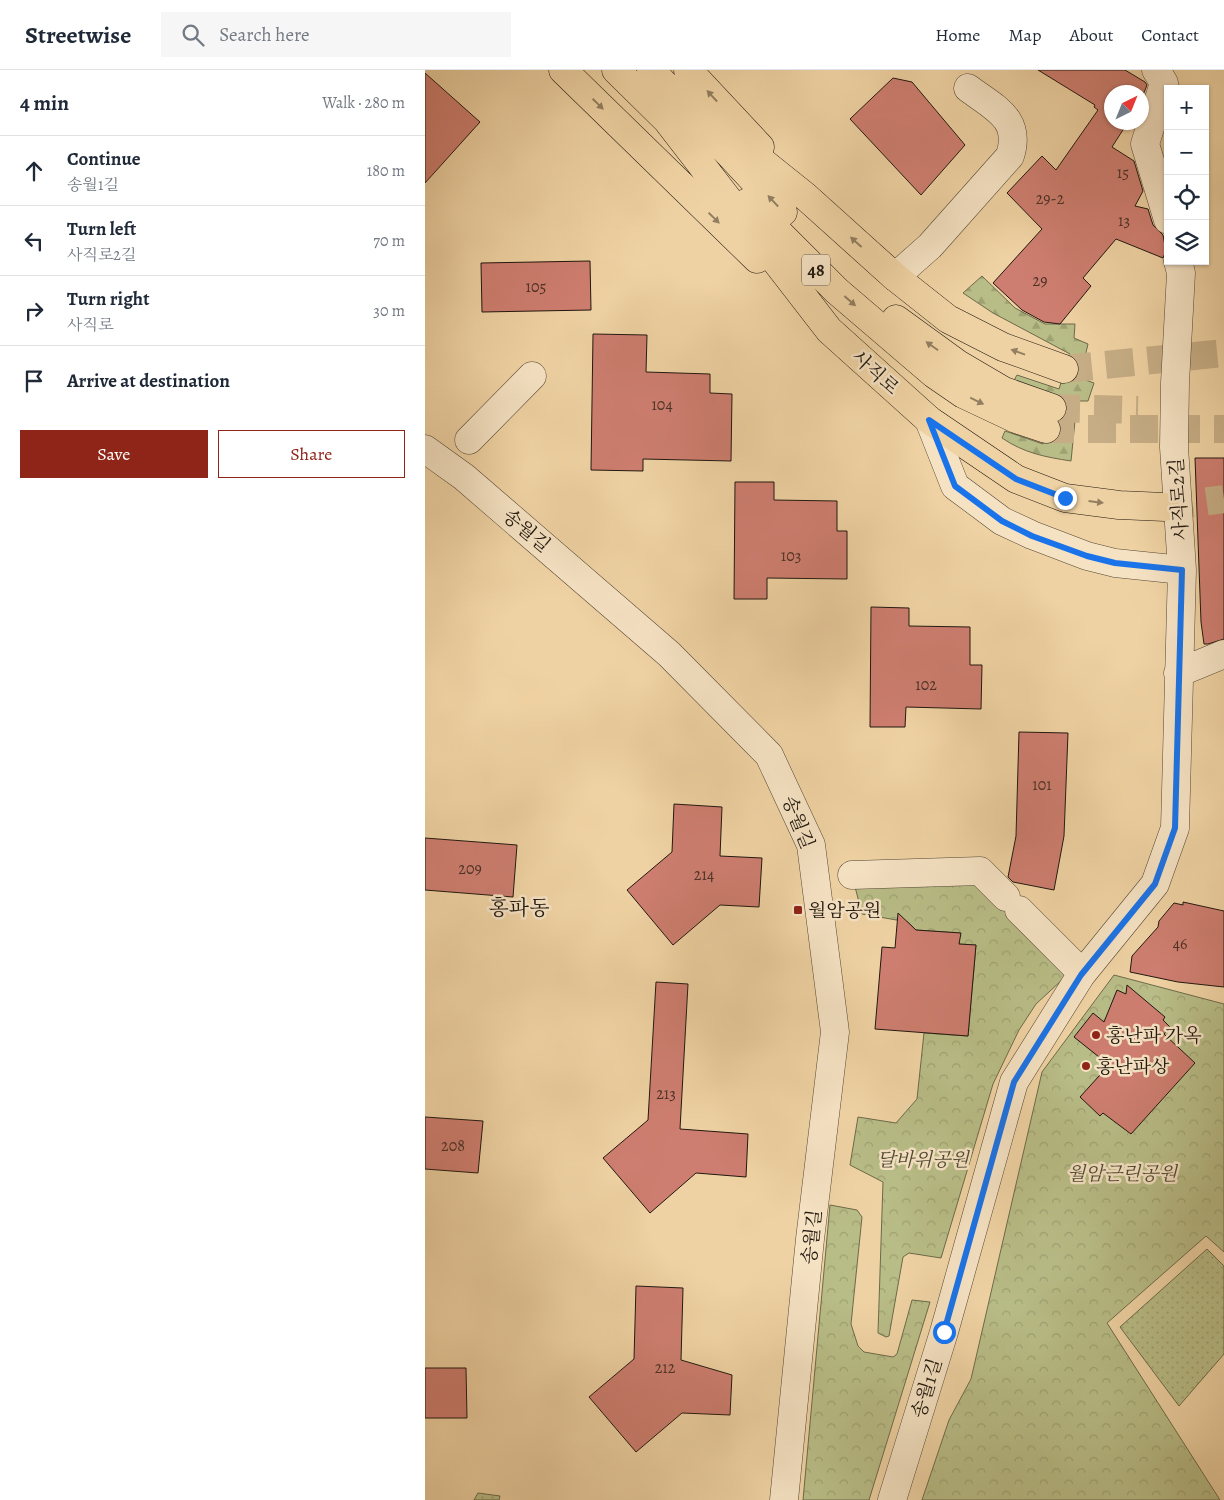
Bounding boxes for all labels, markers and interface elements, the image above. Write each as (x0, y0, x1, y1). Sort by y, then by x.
search box (161, 12, 511, 57)
text: Streetwise (25, 19, 131, 51)
icon: search (179, 21, 207, 49)
text: Search here (219, 22, 310, 48)
text: Home (935, 23, 980, 47)
text: Map (1008, 23, 1041, 47)
text: About (1069, 23, 1113, 47)
text: Contact (1141, 23, 1199, 47)
north arrow (1104, 85, 1149, 130)
map controls (1164, 85, 1209, 265)
button: + (1164, 85, 1209, 130)
text: 4 min (20, 89, 69, 117)
one-way arrow (706, 91, 718, 103)
text: Walk · 280 m (322, 92, 405, 114)
one-way arrow (591, 98, 603, 110)
button: − (1164, 130, 1209, 175)
text: Continue (67, 146, 141, 172)
icon: ahead (20, 157, 48, 185)
text: 180 m (367, 160, 405, 182)
house number: 15 (1117, 162, 1129, 184)
text: 송월1길 (67, 174, 119, 196)
button: locate (1164, 175, 1209, 220)
house number: 29-2 (1036, 188, 1065, 210)
one-way arrow (767, 196, 779, 208)
house number: 13 (1118, 210, 1130, 232)
one-way arrow (708, 211, 720, 223)
text: Turn left (67, 216, 136, 242)
button: layers (1164, 220, 1209, 265)
icon: left (20, 227, 48, 255)
text: 70 m (373, 230, 405, 252)
one-way arrow (851, 236, 863, 248)
text: 사직로2길 (67, 244, 136, 266)
road number: 48 (802, 254, 830, 286)
house number: 29 (1033, 270, 1047, 292)
house number: 105 (526, 276, 547, 298)
text: Turn right (67, 286, 149, 312)
one-way arrow (843, 296, 856, 307)
icon: right (20, 297, 48, 325)
text: 30 m (373, 300, 405, 322)
text: 사직로 (67, 314, 113, 336)
one-way arrow (925, 341, 938, 351)
street label: 사직로 (846, 345, 904, 401)
one-way arrow (1010, 348, 1025, 356)
icon: arrive (20, 367, 48, 395)
text: Arrive at destination (67, 368, 230, 394)
house number: 104 (651, 394, 673, 416)
one-way arrow (970, 397, 984, 405)
button: Save (20, 430, 208, 478)
button: Share (218, 430, 405, 478)
street label: 사직로2길 (1163, 457, 1195, 541)
route end (1054, 487, 1077, 510)
one-way arrow (1088, 498, 1104, 506)
street label: 송월길 (497, 503, 556, 558)
house number: 103 (781, 545, 801, 567)
house number: 102 (915, 674, 937, 696)
house number: 101 (1032, 774, 1052, 796)
street label: 송월길 (776, 792, 820, 853)
house number: 209 (458, 858, 482, 880)
house number: 214 (694, 864, 714, 886)
district label: 홍파동 (489, 894, 549, 922)
place label: 월암공원 (808, 898, 881, 924)
marker: 월암공원 (792, 904, 804, 916)
house number: 46 (1173, 933, 1187, 955)
place label: 홍난파 가옥 (1106, 1023, 1202, 1049)
marker: 홍난파 가옥 (1090, 1029, 1102, 1041)
place label: 홍난파상 (1096, 1054, 1170, 1080)
marker: 홍난파상 (1080, 1060, 1092, 1072)
house number: 213 (656, 1083, 676, 1105)
house number: 208 (441, 1135, 465, 1157)
park label: 달바위공원 (877, 1147, 971, 1173)
park label: 월암근린공원 (1067, 1161, 1179, 1187)
street label: 송월길 (796, 1208, 828, 1266)
route start (933, 1321, 956, 1344)
street label: 송월1길 (906, 1355, 948, 1422)
house number: 212 (655, 1357, 676, 1379)

